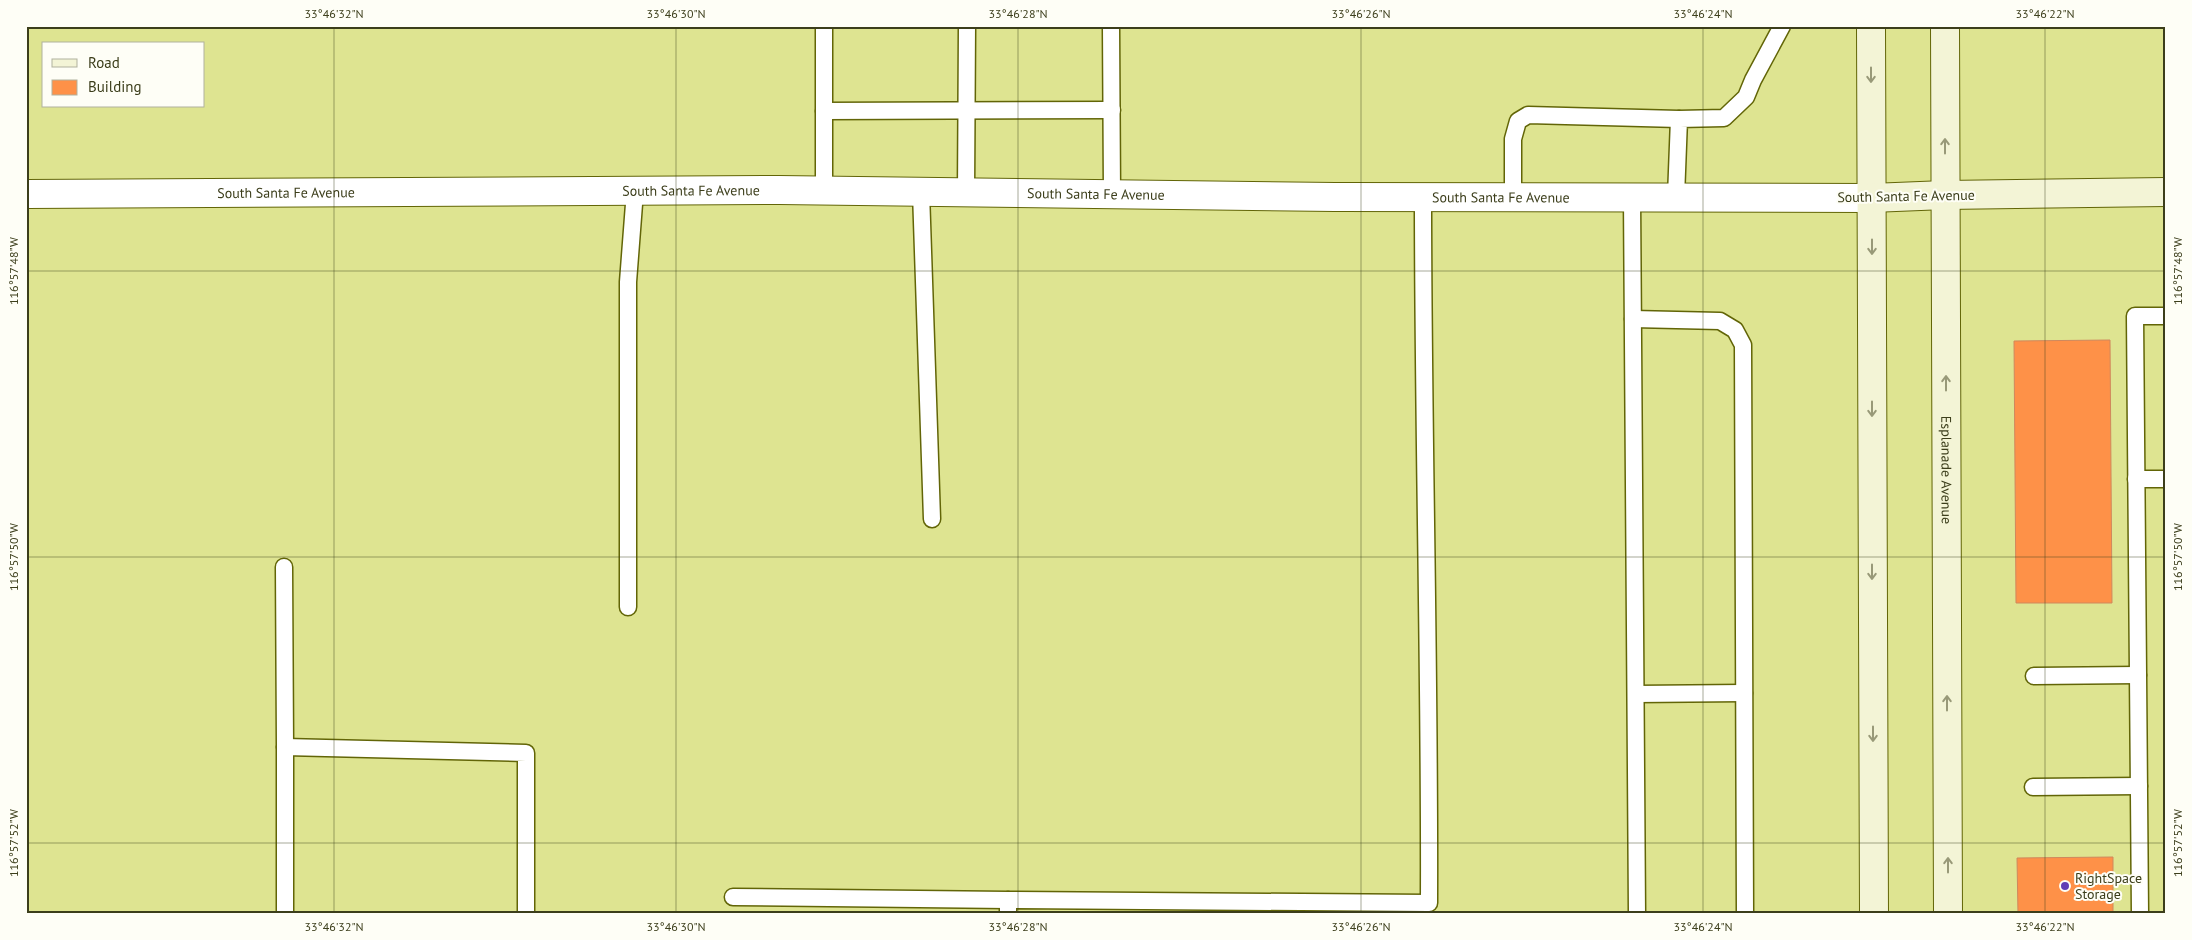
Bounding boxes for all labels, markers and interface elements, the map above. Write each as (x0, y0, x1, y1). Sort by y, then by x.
text: 33°46'32"N (304, 6, 364, 21)
text: 33°46'30"N (646, 6, 706, 21)
text: 33°46'28"N (988, 6, 1048, 21)
text: 33°46'26"N (1331, 6, 1391, 21)
text: 33°46'24"N (1673, 6, 1733, 21)
text: 33°46'22"N (2015, 6, 2075, 21)
legend (42, 42, 205, 108)
text: Road (88, 53, 120, 72)
one-way arrow (1866, 66, 1876, 83)
text: Building (88, 77, 142, 96)
one-way arrow (1940, 138, 1950, 154)
street label: South Santa Fe Avenue (622, 181, 760, 200)
street label: South Santa Fe Avenue (217, 183, 355, 202)
street label: South Santa Fe Avenue (1027, 184, 1165, 204)
street label: South Santa Fe Avenue (1837, 186, 1975, 206)
street label: South Santa Fe Avenue (1432, 188, 1570, 206)
text: 116°57'48"W (6, 237, 21, 305)
text: 116°57'48"W (2170, 237, 2185, 305)
one-way arrow (1867, 238, 1877, 254)
one-way arrow (1941, 375, 1951, 391)
one-way arrow (1867, 400, 1877, 417)
street label: Esplanade Avenue (1937, 416, 1956, 524)
text: 116°57'50"W (6, 523, 21, 591)
text: 116°57'50"W (2170, 523, 2185, 591)
one-way arrow (1867, 563, 1877, 579)
one-way arrow (1942, 695, 1952, 711)
one-way arrow (1868, 726, 1878, 742)
text: 116°57'52"W (6, 809, 21, 877)
text: 116°57'52"W (2170, 809, 2185, 877)
one-way arrow (1943, 857, 1953, 874)
place label: RightSpace Storage (2075, 869, 2142, 903)
marker: RightSpace Storage (2059, 880, 2071, 892)
text: 33°46'32"N (304, 919, 364, 934)
text: 33°46'30"N (646, 919, 706, 934)
text: 33°46'28"N (988, 919, 1048, 934)
text: 33°46'26"N (1331, 919, 1391, 934)
text: 33°46'24"N (1673, 919, 1733, 934)
text: 33°46'22"N (2015, 919, 2075, 934)

